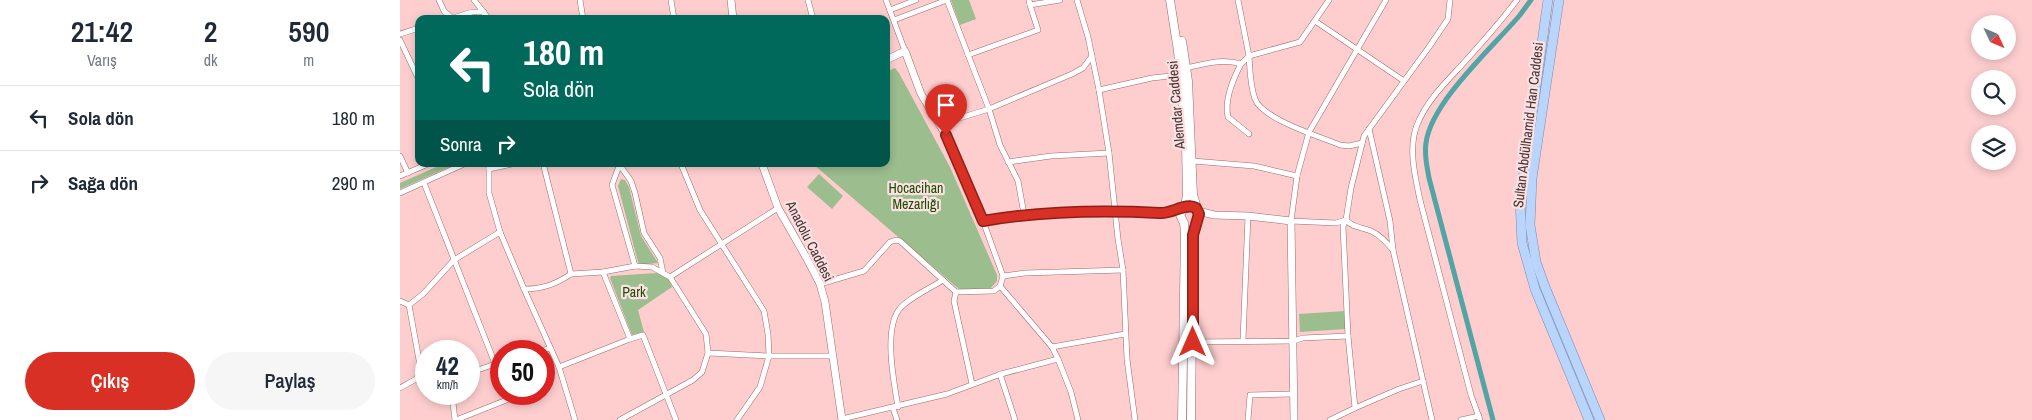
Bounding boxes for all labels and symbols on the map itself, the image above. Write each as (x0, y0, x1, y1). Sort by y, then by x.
north arrow (1971, 15, 2016, 60)
street label: Sultan Abdülhamid Han Caddesi (1509, 41, 1547, 209)
street label: Alemdar Caddesi (1163, 60, 1189, 151)
pin (925, 84, 967, 135)
park label: Hocacihan Mezarlığı (889, 179, 943, 213)
street label: Anadolu Caddesi (782, 197, 838, 284)
park label: Park (622, 283, 646, 301)
position arrow (1166, 315, 1218, 367)
speed limit sign: 50 (490, 340, 555, 405)

